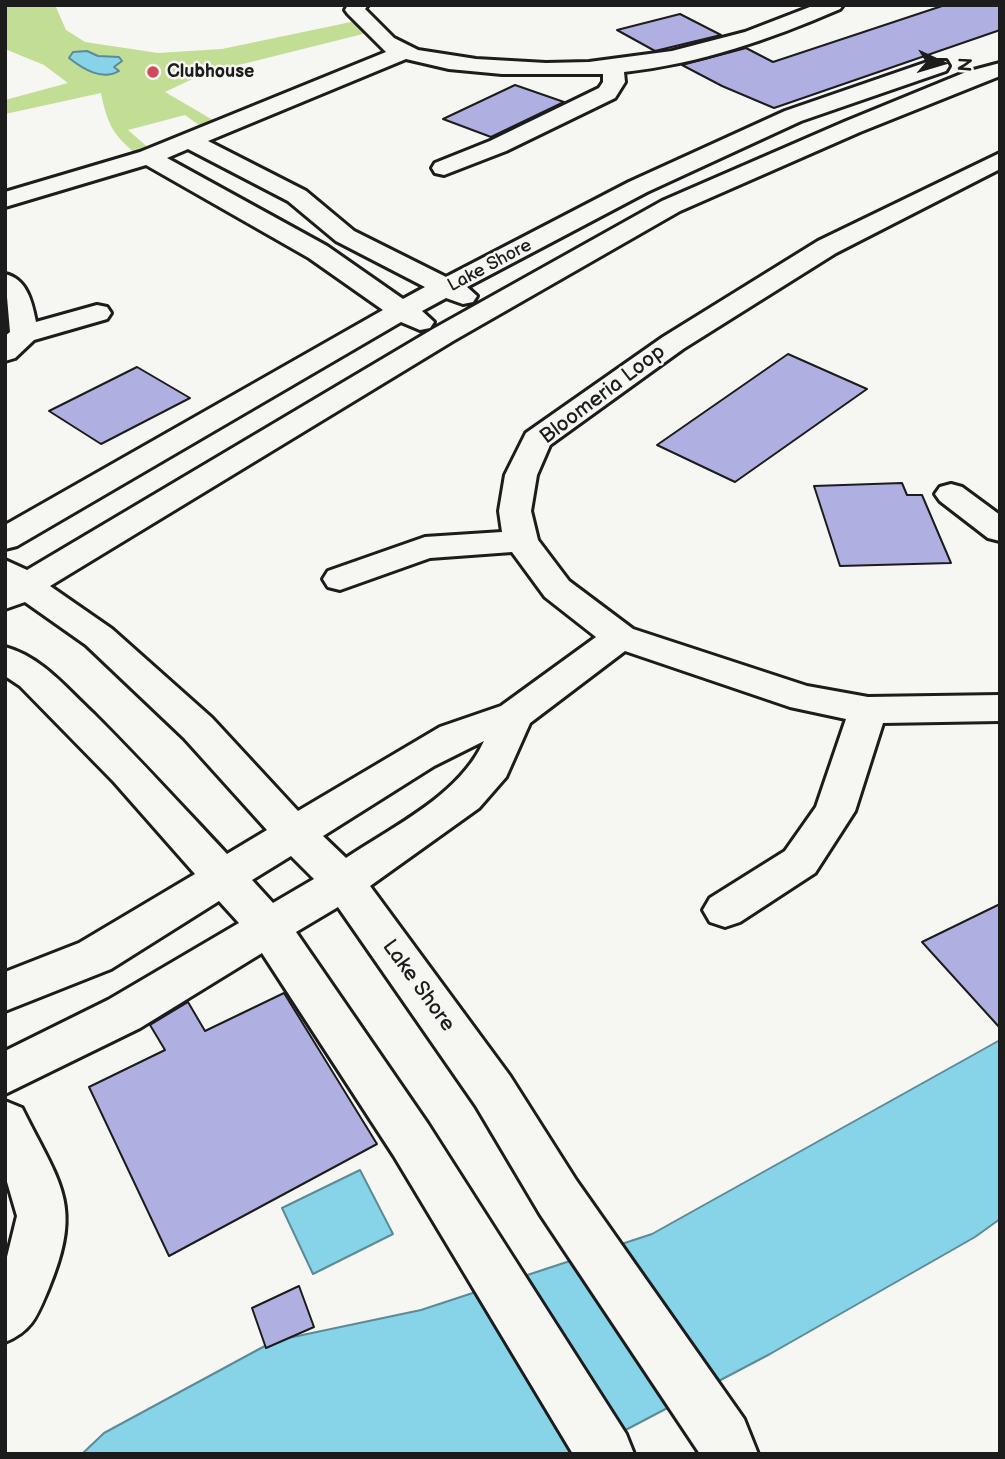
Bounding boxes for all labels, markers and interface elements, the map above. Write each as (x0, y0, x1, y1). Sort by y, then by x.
north arrow (907, 28, 977, 98)
text: N (951, 57, 975, 72)
place label: Clubhouse (167, 61, 254, 83)
marker: Clubhouse (145, 64, 161, 80)
street label: Lake Shore (444, 235, 536, 297)
street label: Bloomeria Loop (535, 340, 671, 450)
street label: Lake Shore (376, 935, 460, 1037)

